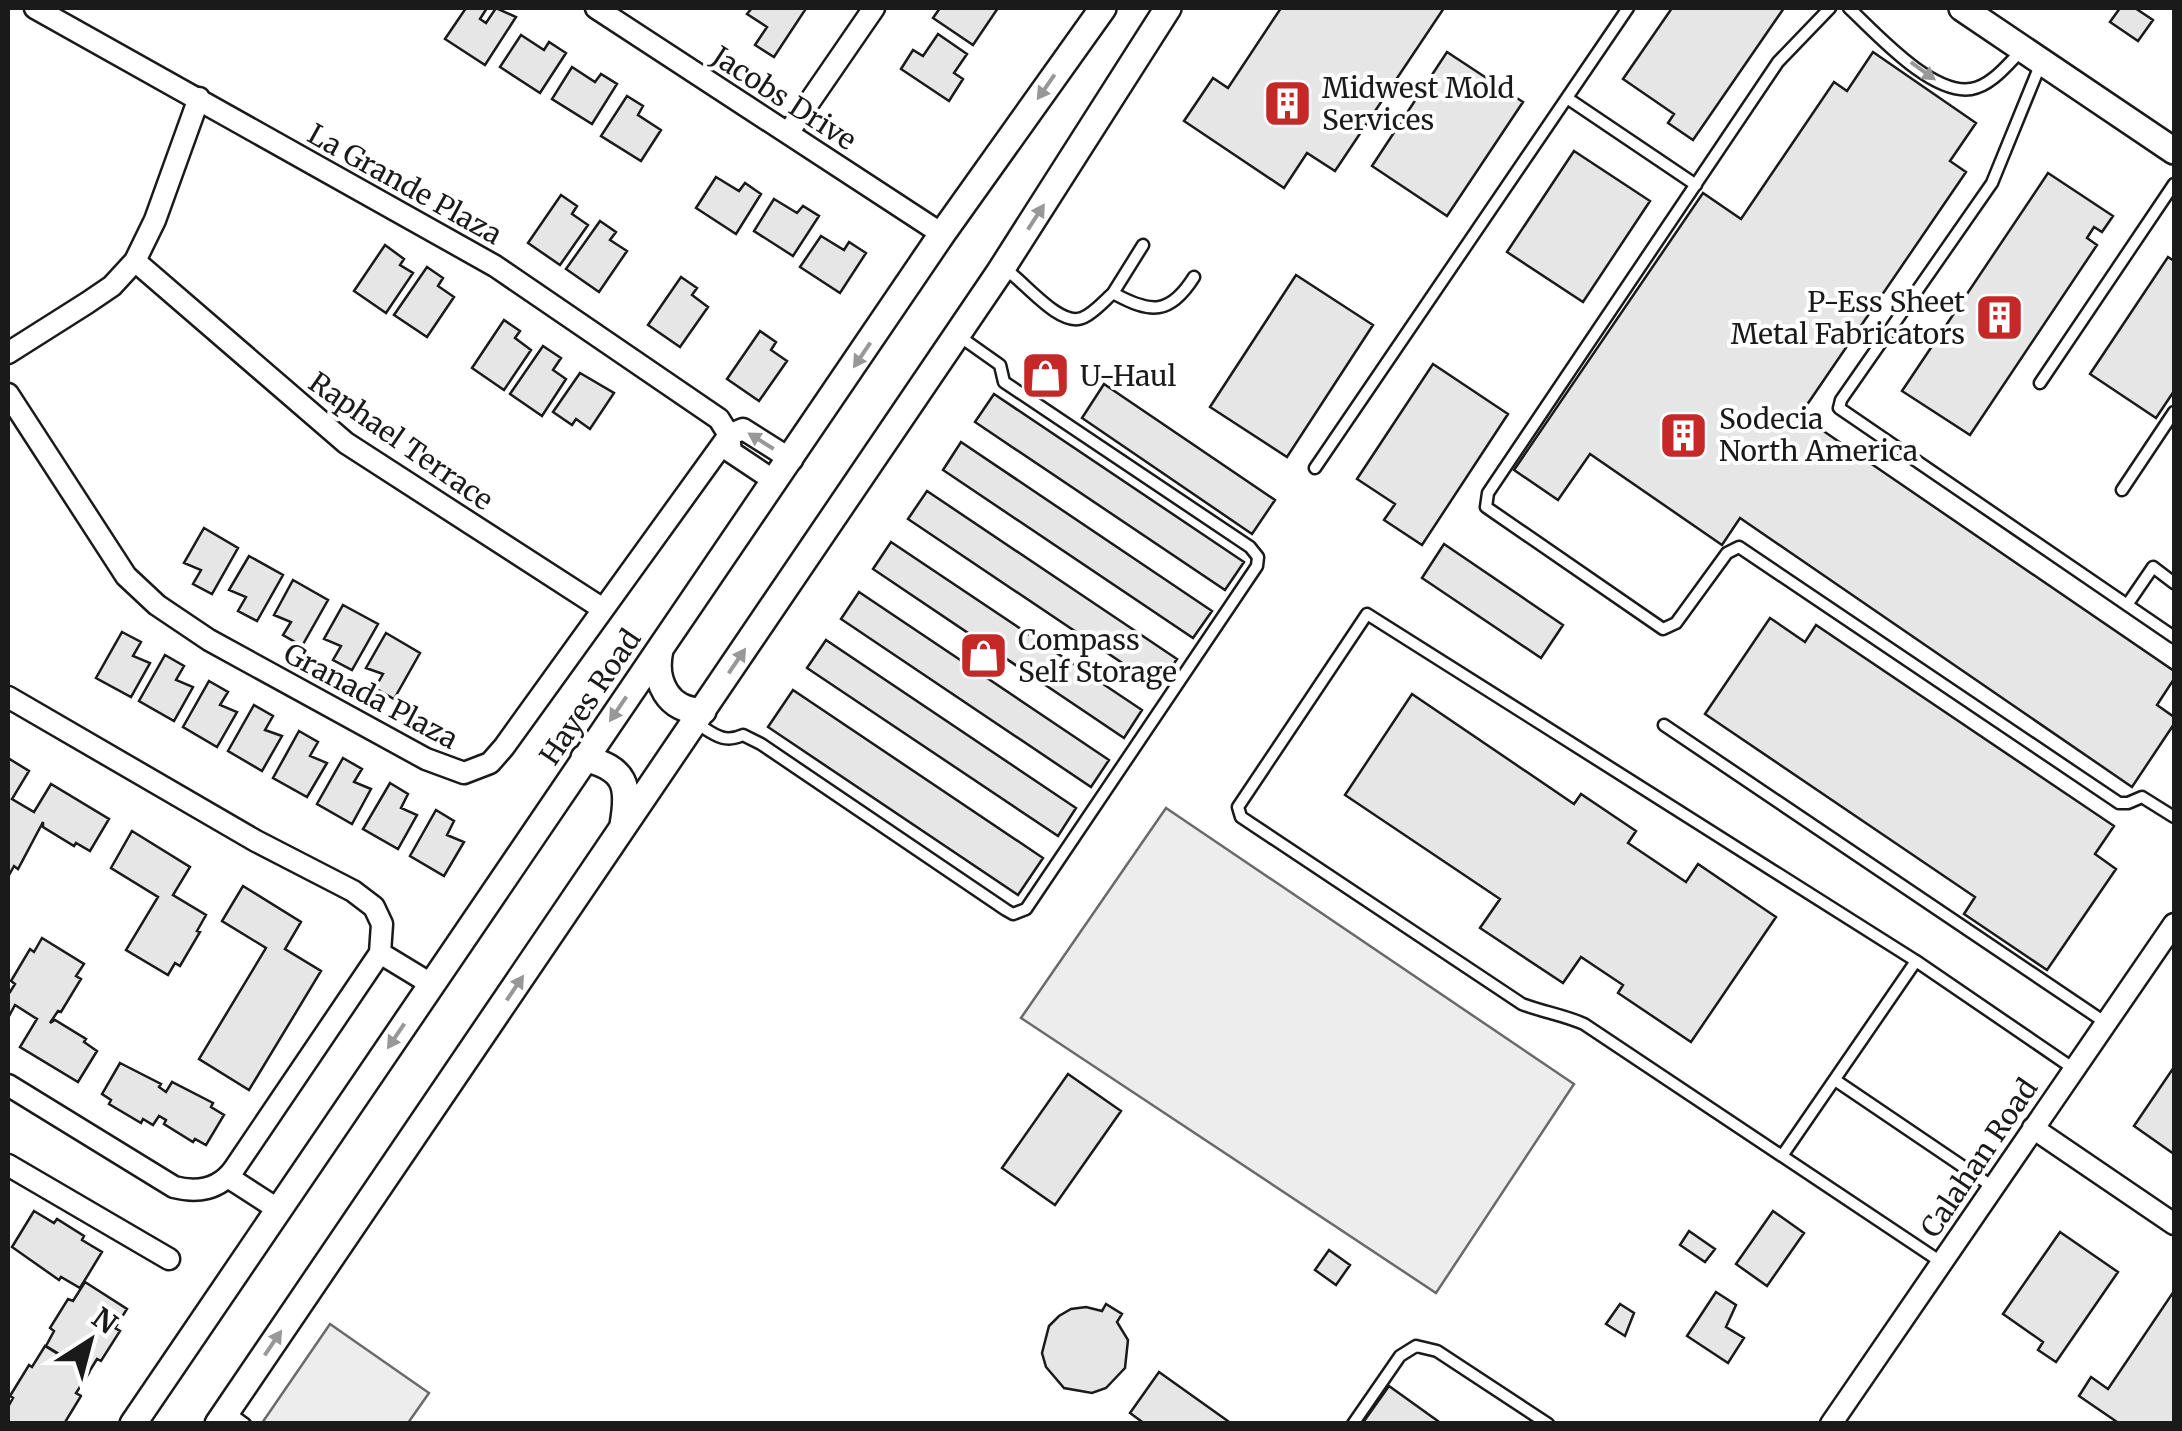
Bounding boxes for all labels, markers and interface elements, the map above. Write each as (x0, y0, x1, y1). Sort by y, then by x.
street label: Jacobs Drive (704, 37, 863, 158)
one-way arrow (1909, 61, 1936, 80)
place label: Midwest Mold Services (1322, 70, 1514, 138)
one-way arrow (1037, 74, 1056, 100)
building icon: Midwest Mold Services (1261, 78, 1313, 130)
street label: La Grande Plaza (302, 116, 508, 252)
one-way arrow (1026, 204, 1045, 231)
place label: P-Ess Sheet Metal Fabricators (1731, 284, 1965, 352)
building icon: P-Ess Sheet Metal Fabricators (1974, 292, 2026, 344)
one-way arrow (853, 341, 872, 368)
shop icon: U-Haul (1019, 350, 1071, 402)
place label: U-Haul (1080, 358, 1176, 394)
street label: Raphael Terrace (302, 364, 500, 518)
place label: Sodecia North America (1719, 401, 1918, 469)
building icon: Sodecia North America (1658, 409, 1710, 461)
one-way arrow (747, 432, 775, 450)
street label: Hayes Road (531, 622, 649, 772)
place label: Compass Self Storage (1018, 622, 1177, 690)
shop icon: Compass Self Storage (957, 630, 1009, 682)
street label: Granada Plaza (278, 635, 464, 757)
one-way arrow (727, 647, 746, 674)
one-way arrow (609, 695, 628, 722)
one-way arrow (505, 974, 524, 1001)
one-way arrow (387, 1022, 406, 1049)
street label: Calahan Road (1913, 1072, 2045, 1244)
north arrow (40, 1291, 140, 1391)
text: N (85, 1300, 124, 1342)
one-way arrow (263, 1329, 281, 1356)

